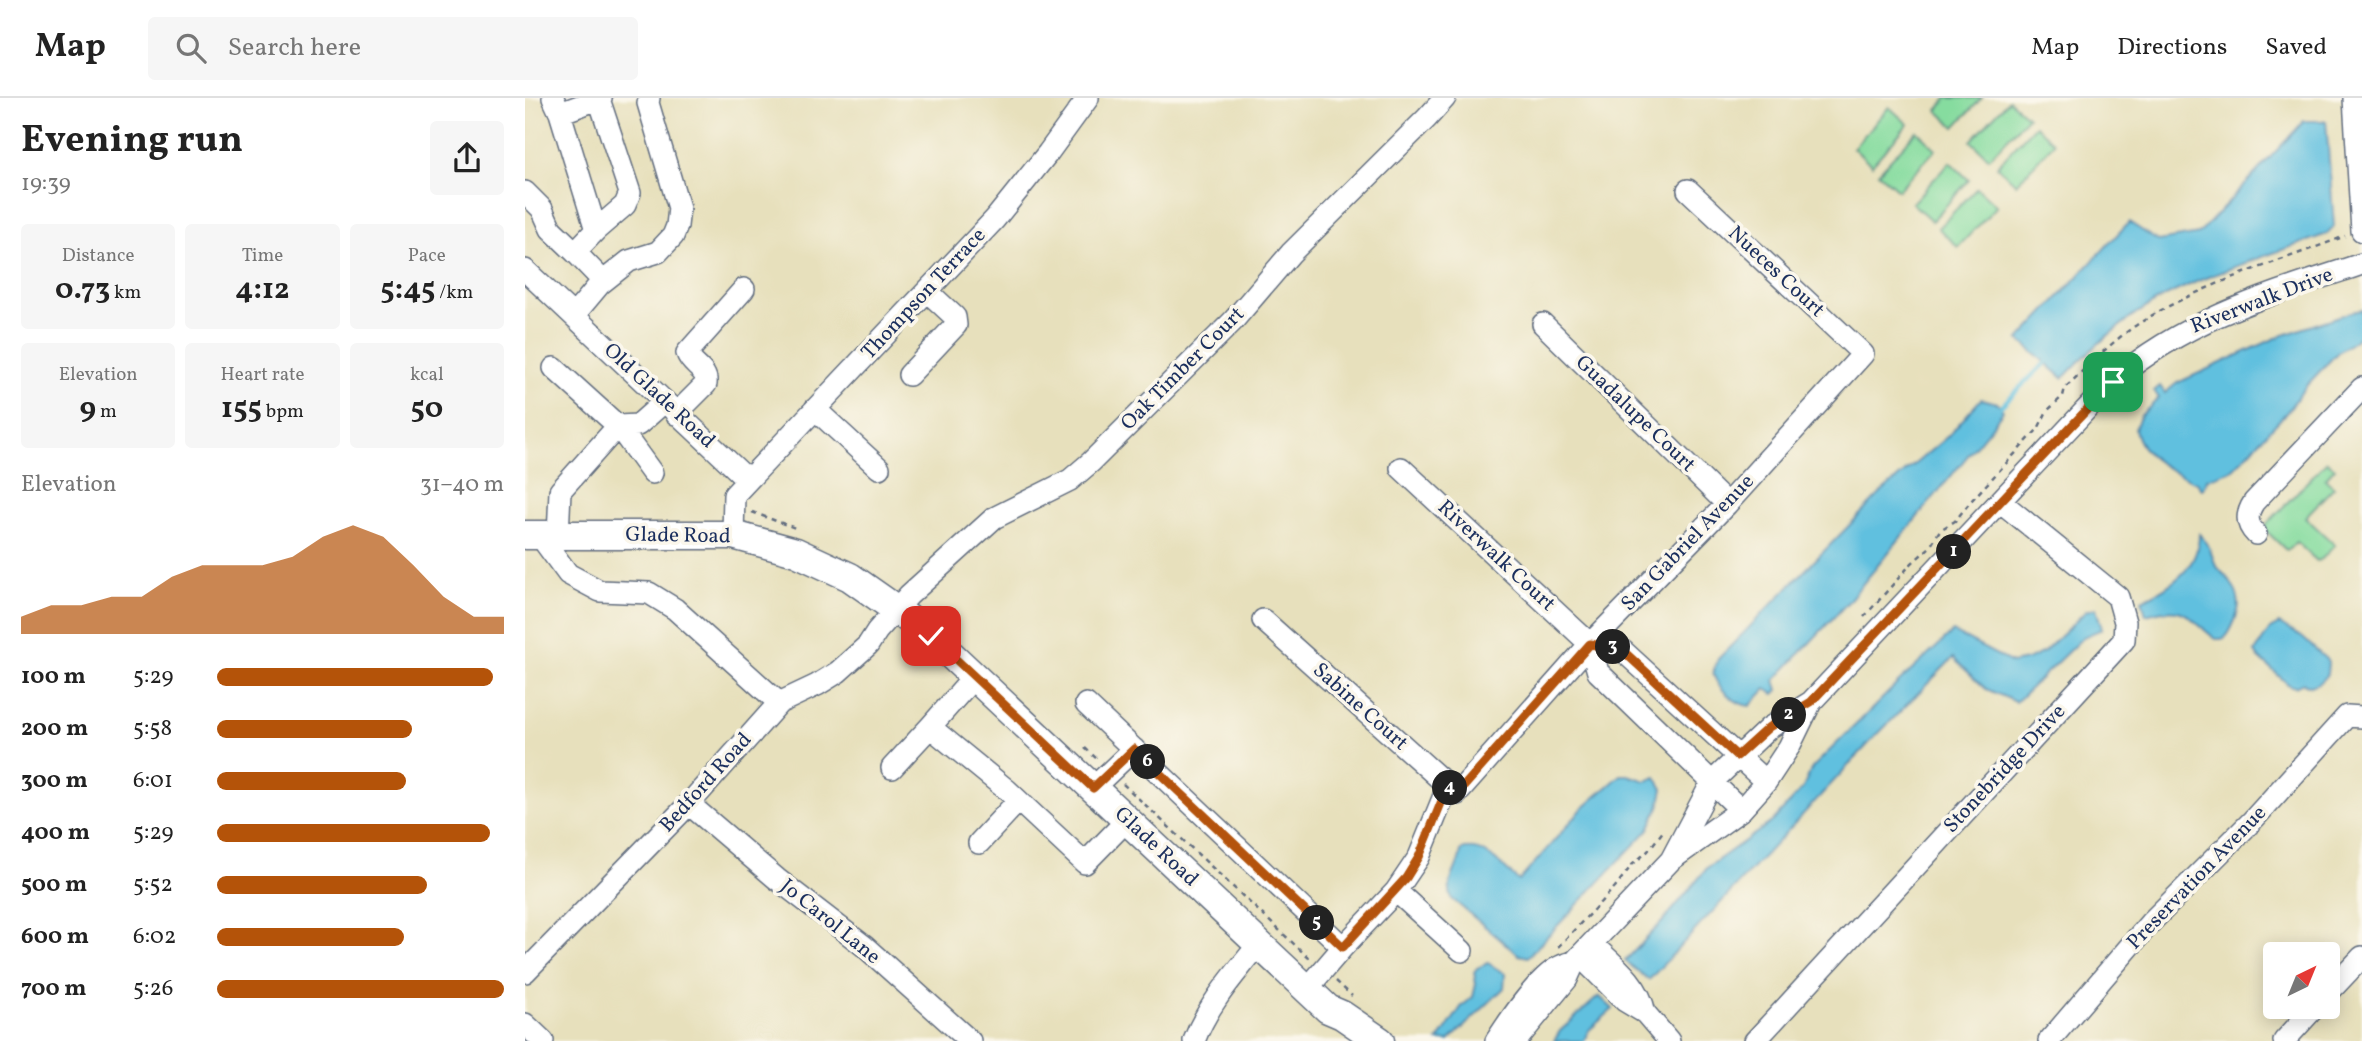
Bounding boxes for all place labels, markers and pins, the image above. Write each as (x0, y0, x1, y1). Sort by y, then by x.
pin (2083, 352, 2143, 412)
pin: 1 (1937, 534, 1971, 570)
pin (901, 606, 961, 666)
pin: 3 (1595, 630, 1631, 664)
pin: 2 (1771, 698, 1807, 732)
pin: 6 (1131, 744, 1165, 780)
pin: 4 (1433, 770, 1467, 806)
pin: 5 (1299, 906, 1335, 940)

